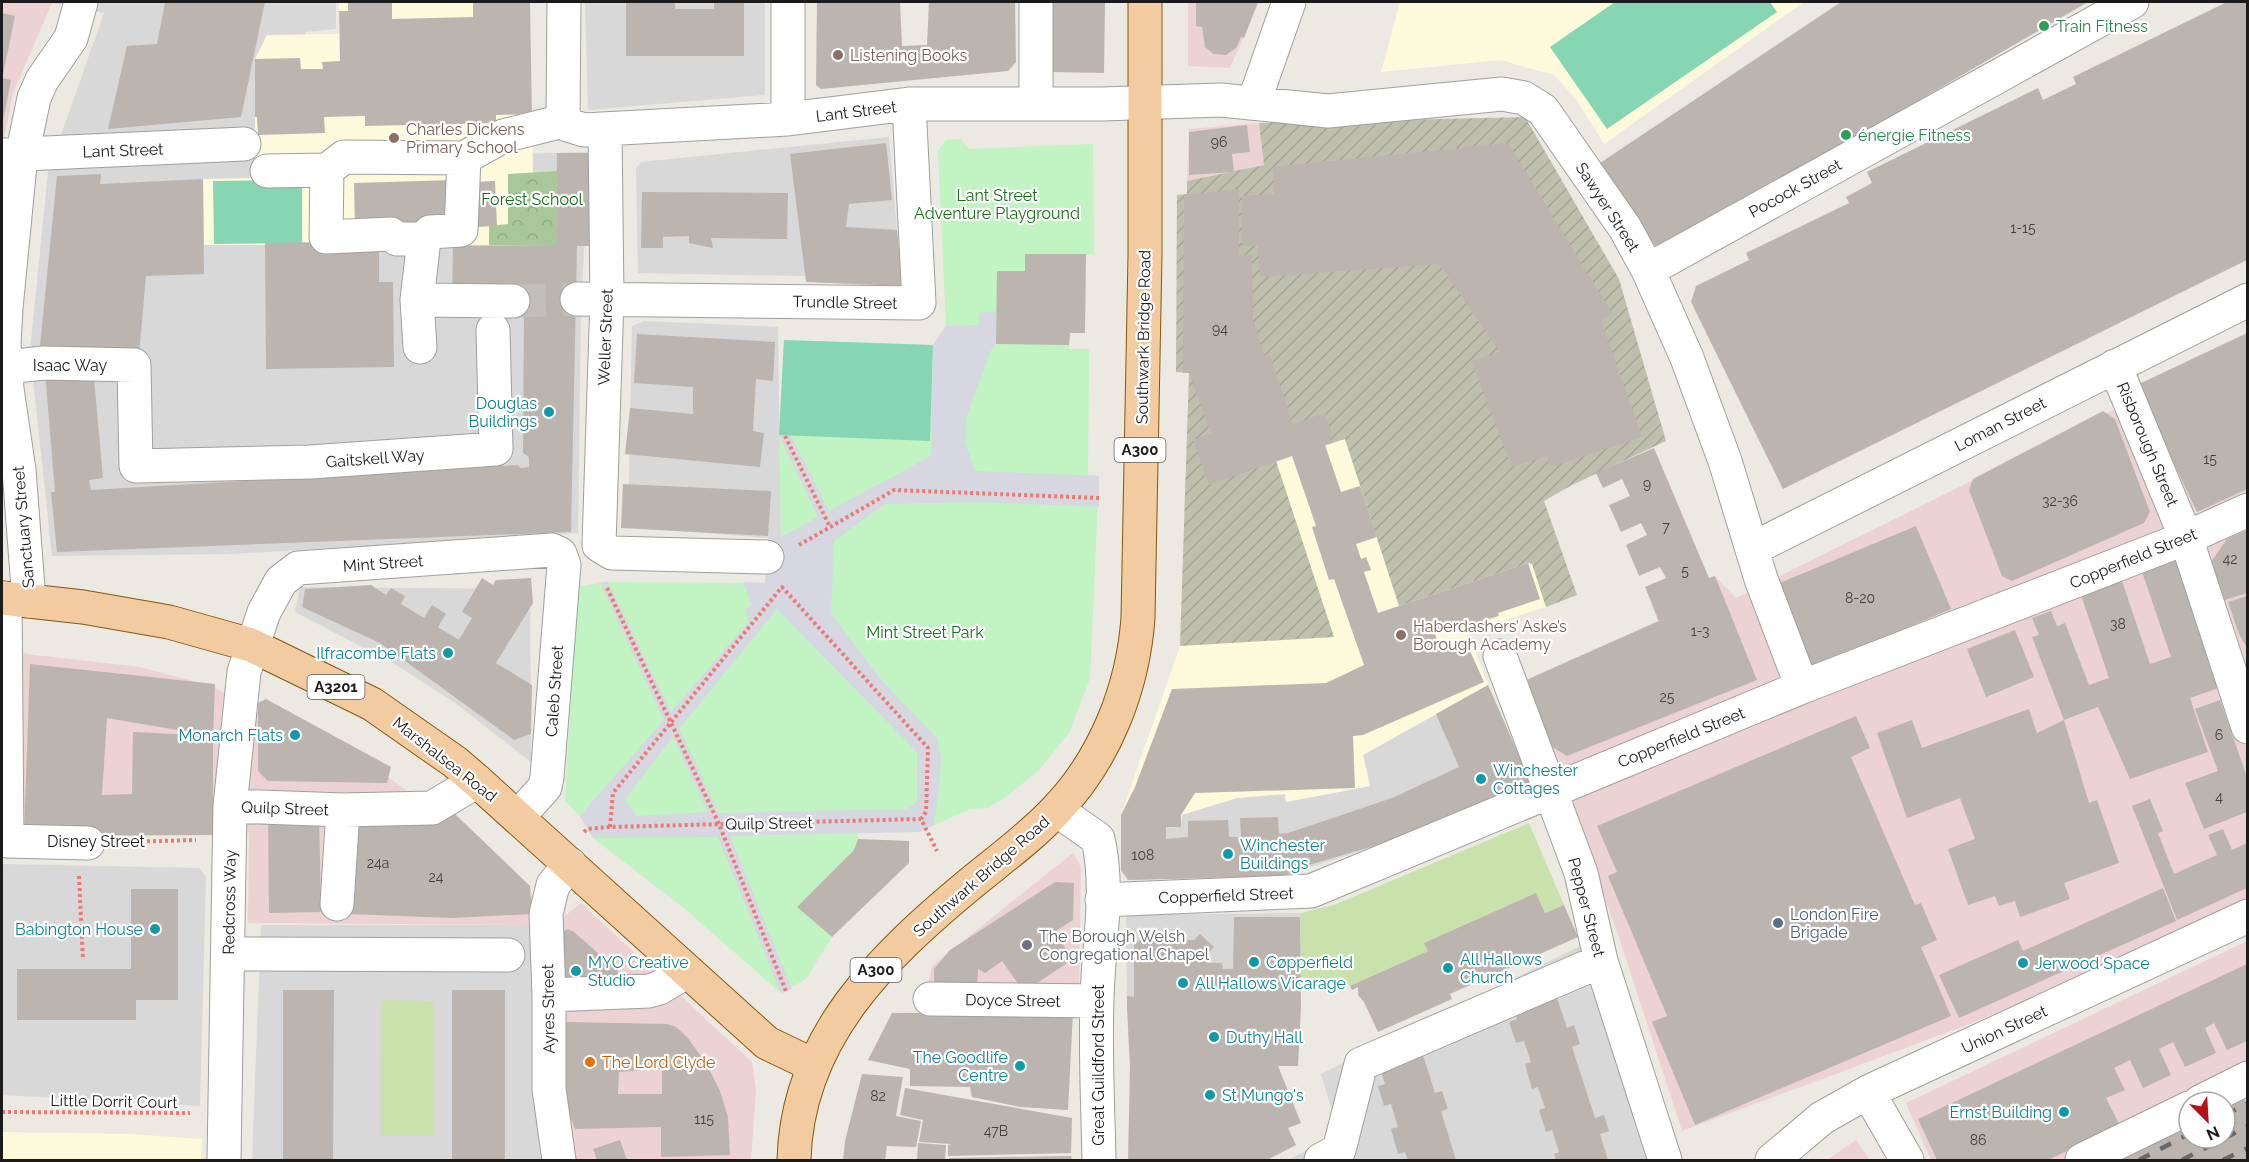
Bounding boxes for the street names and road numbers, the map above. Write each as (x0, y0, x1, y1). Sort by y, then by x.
street label: Lant Street (815, 97, 898, 126)
street label: Lant Street (82, 140, 165, 161)
street label: Pocock Street (1745, 155, 1846, 222)
street label: Sawyer Street (1572, 159, 1644, 256)
street label: Southwark Bridge Road (1132, 250, 1155, 424)
street label: Weller Street (594, 288, 617, 386)
street label: Trundle Street (792, 292, 898, 313)
street label: Isaac Way (33, 356, 108, 375)
street label: Risborough Street (2113, 379, 2183, 510)
street label: Loman Street (1951, 393, 2050, 456)
road number: A300 (1114, 438, 1166, 462)
street label: Gaitskell Way (325, 446, 425, 471)
street label: Sanctuary Street (9, 465, 38, 589)
street label: Copperfield Street (2067, 524, 2200, 593)
street label: Mint Street (342, 551, 425, 576)
street label: Caleb Street (542, 644, 567, 737)
road number: A3201 (308, 675, 364, 699)
street label: Copperfield Street (1615, 703, 1748, 772)
street label: Marshalsea Road (389, 713, 501, 806)
street label: Quilp Street (241, 797, 330, 820)
street label: Southwark Bridge Road (909, 812, 1053, 941)
street label: Quilp Street (725, 813, 814, 834)
street label: Disney Street (47, 832, 146, 851)
street label: Redcross Way (219, 849, 240, 955)
street label: Pepper Street (1564, 855, 1609, 959)
street label: Copperfield Street (1158, 884, 1295, 907)
road number: A300 (850, 958, 902, 982)
street label: Ayres Street (538, 963, 559, 1054)
street label: Great Guildford Street (1089, 984, 1108, 1146)
street label: Doyce Street (965, 990, 1062, 1011)
street label: Union Street (1958, 1001, 2051, 1058)
street label: Little Dorrit Court (50, 1091, 179, 1112)

